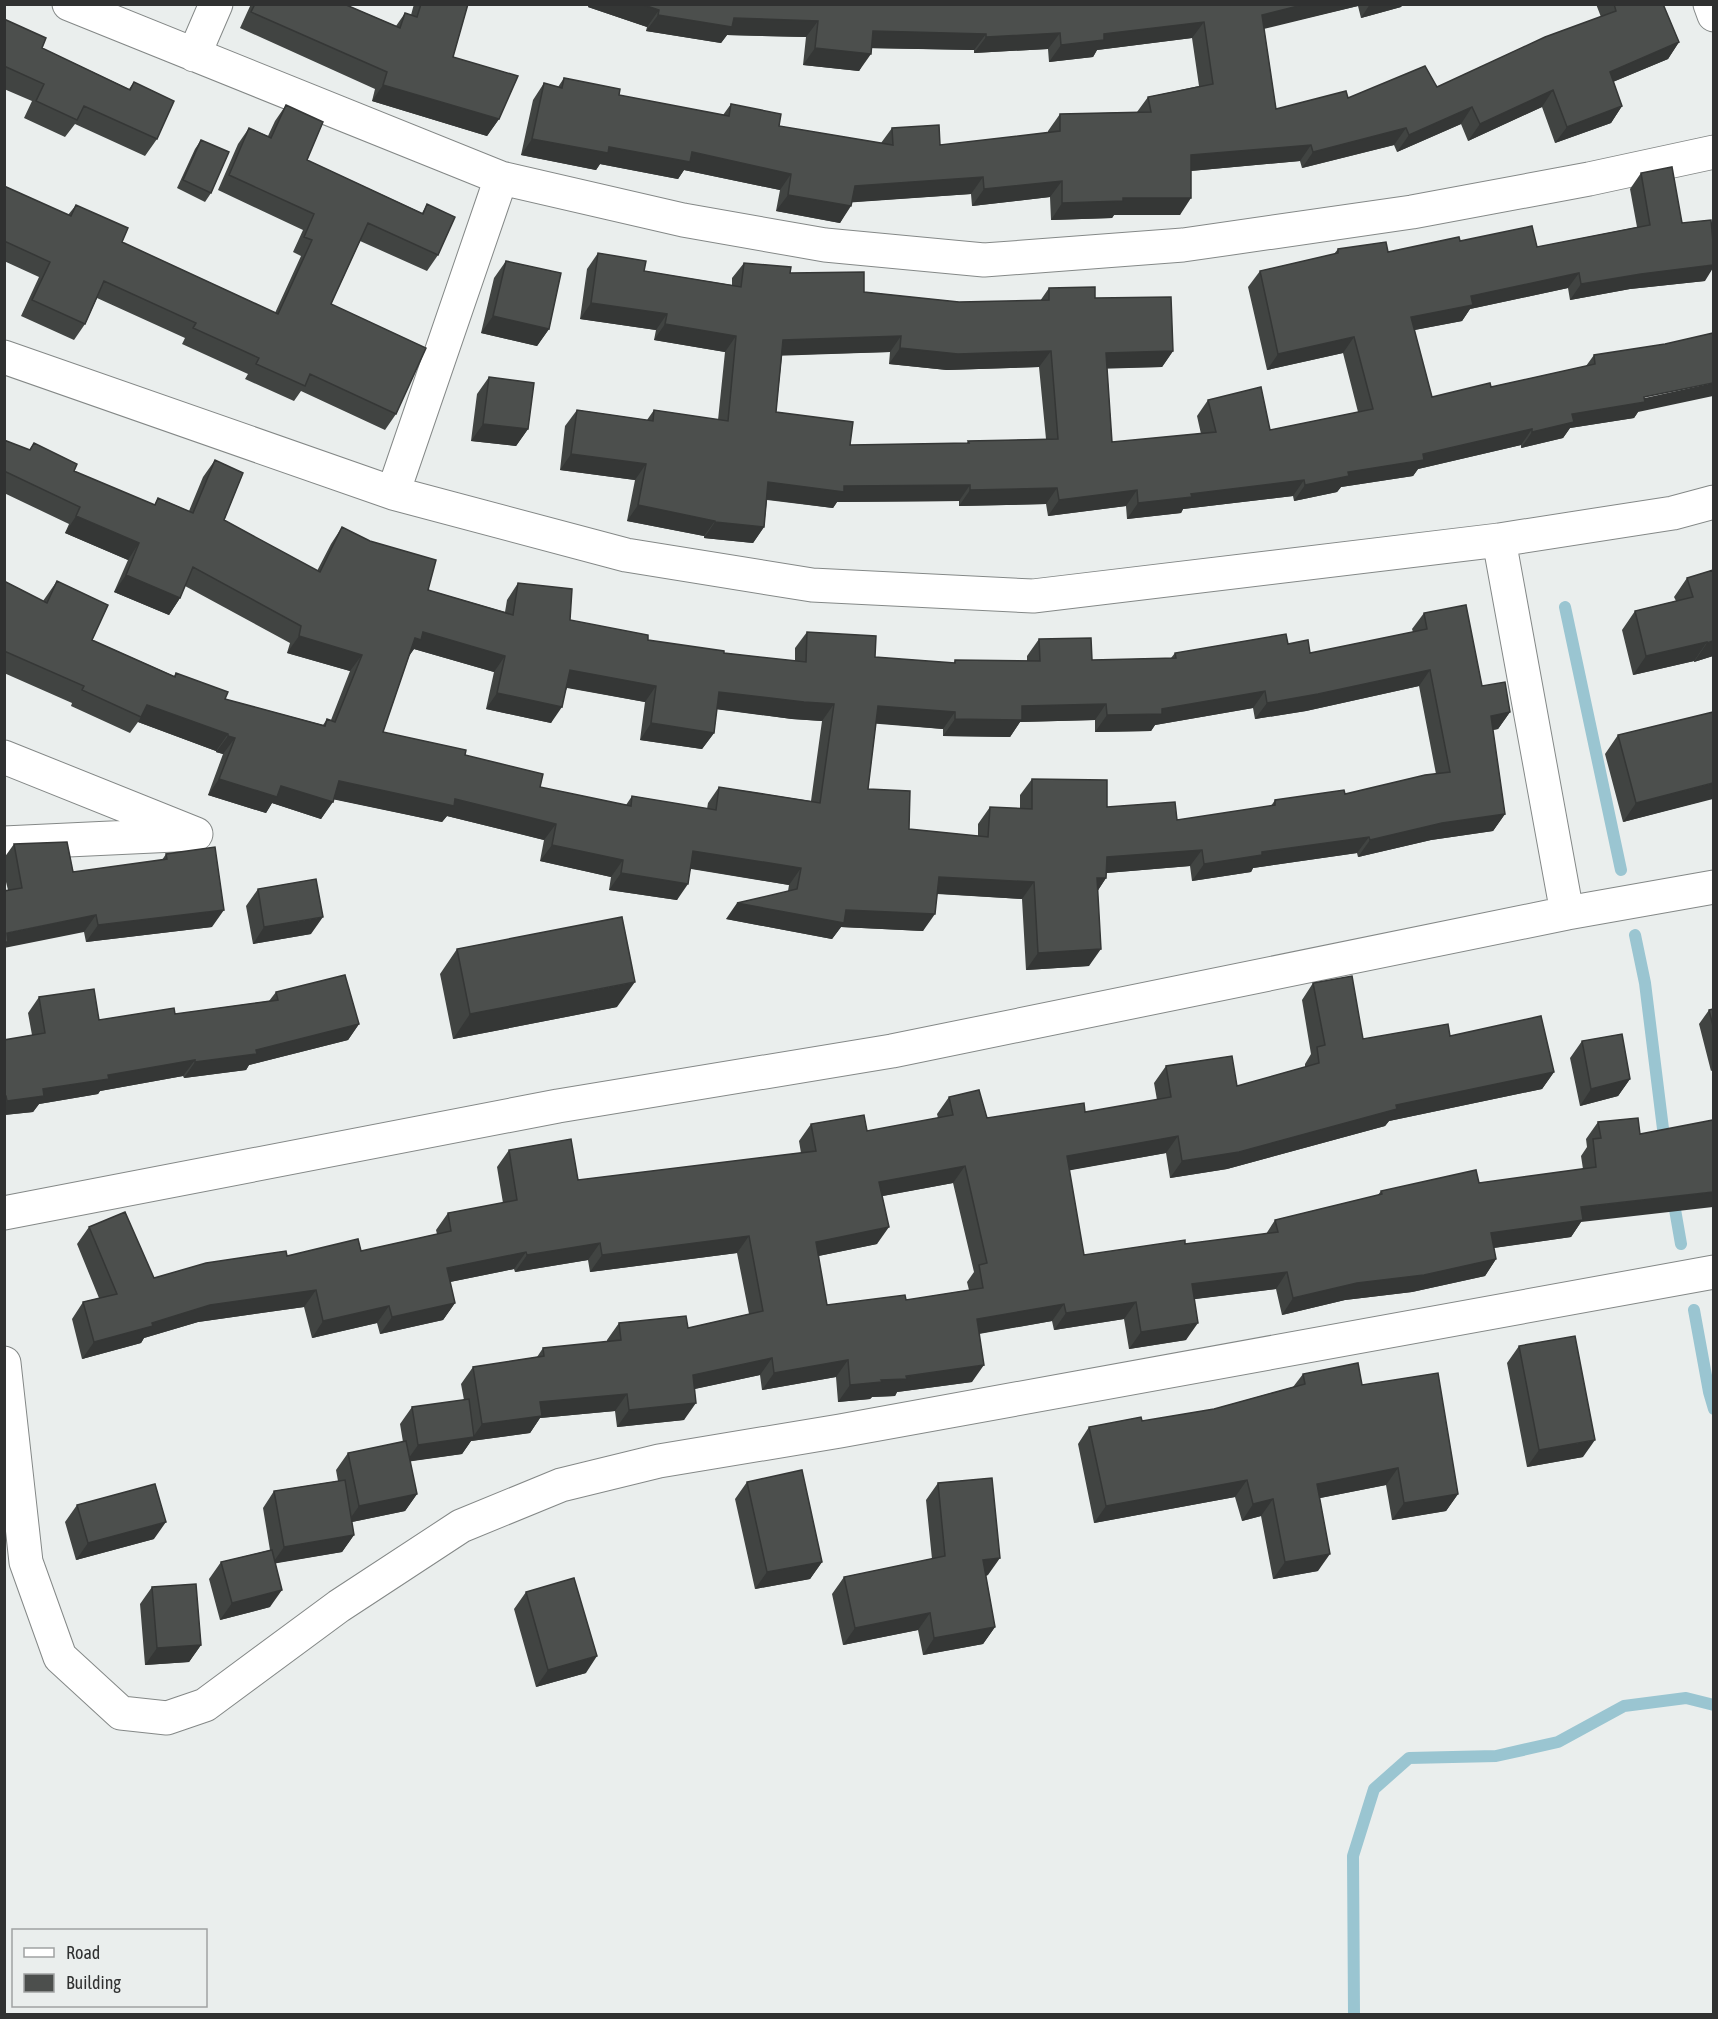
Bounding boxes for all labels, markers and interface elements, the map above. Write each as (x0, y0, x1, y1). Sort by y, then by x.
legend (12, 1929, 207, 2007)
text: Road (66, 1942, 100, 1963)
text: Building (66, 1972, 121, 1993)

